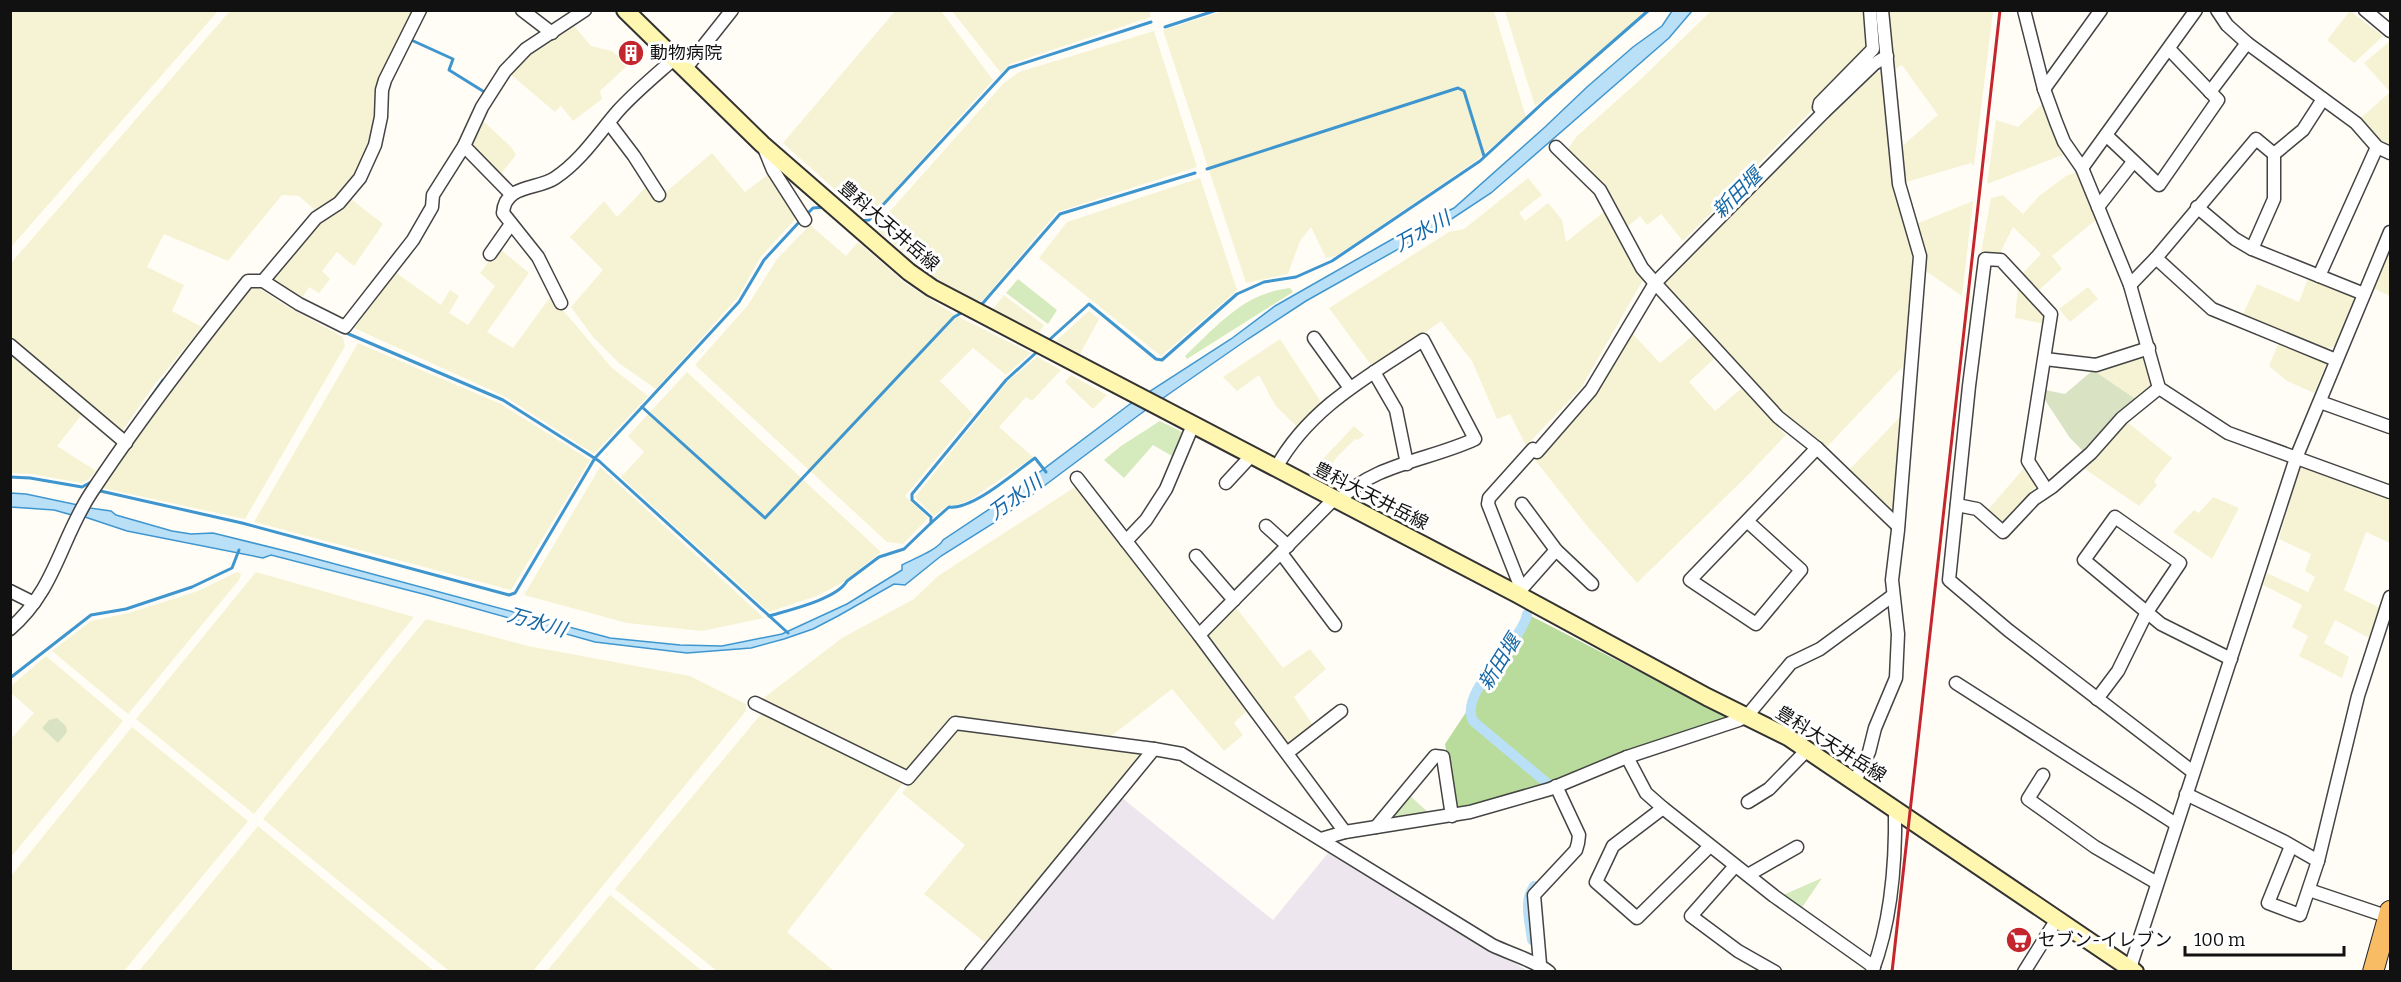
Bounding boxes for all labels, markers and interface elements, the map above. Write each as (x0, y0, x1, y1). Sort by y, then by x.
building icon: 動物病院 (616, 38, 646, 68)
place label: 動物病院 (650, 42, 722, 64)
water label: 新田堰 (1707, 160, 1770, 223)
street label: 豊科大天井岳線 (834, 176, 944, 276)
water label: 万水川 (1390, 205, 1456, 256)
street label: 豊科大天井岳線 (1310, 458, 1432, 534)
water label: 万水川 (984, 468, 1048, 524)
water label: 万水川 (505, 602, 571, 642)
water label: 新田堰 (1473, 627, 1527, 694)
street label: 豊科大天井岳線 (1772, 701, 1890, 787)
scale bar (2185, 919, 2344, 957)
supermarket icon: セブン-イレブン (2004, 925, 2034, 955)
place label: セブン-イレブン (2038, 929, 2172, 951)
text: 100 m (2194, 929, 2245, 951)

